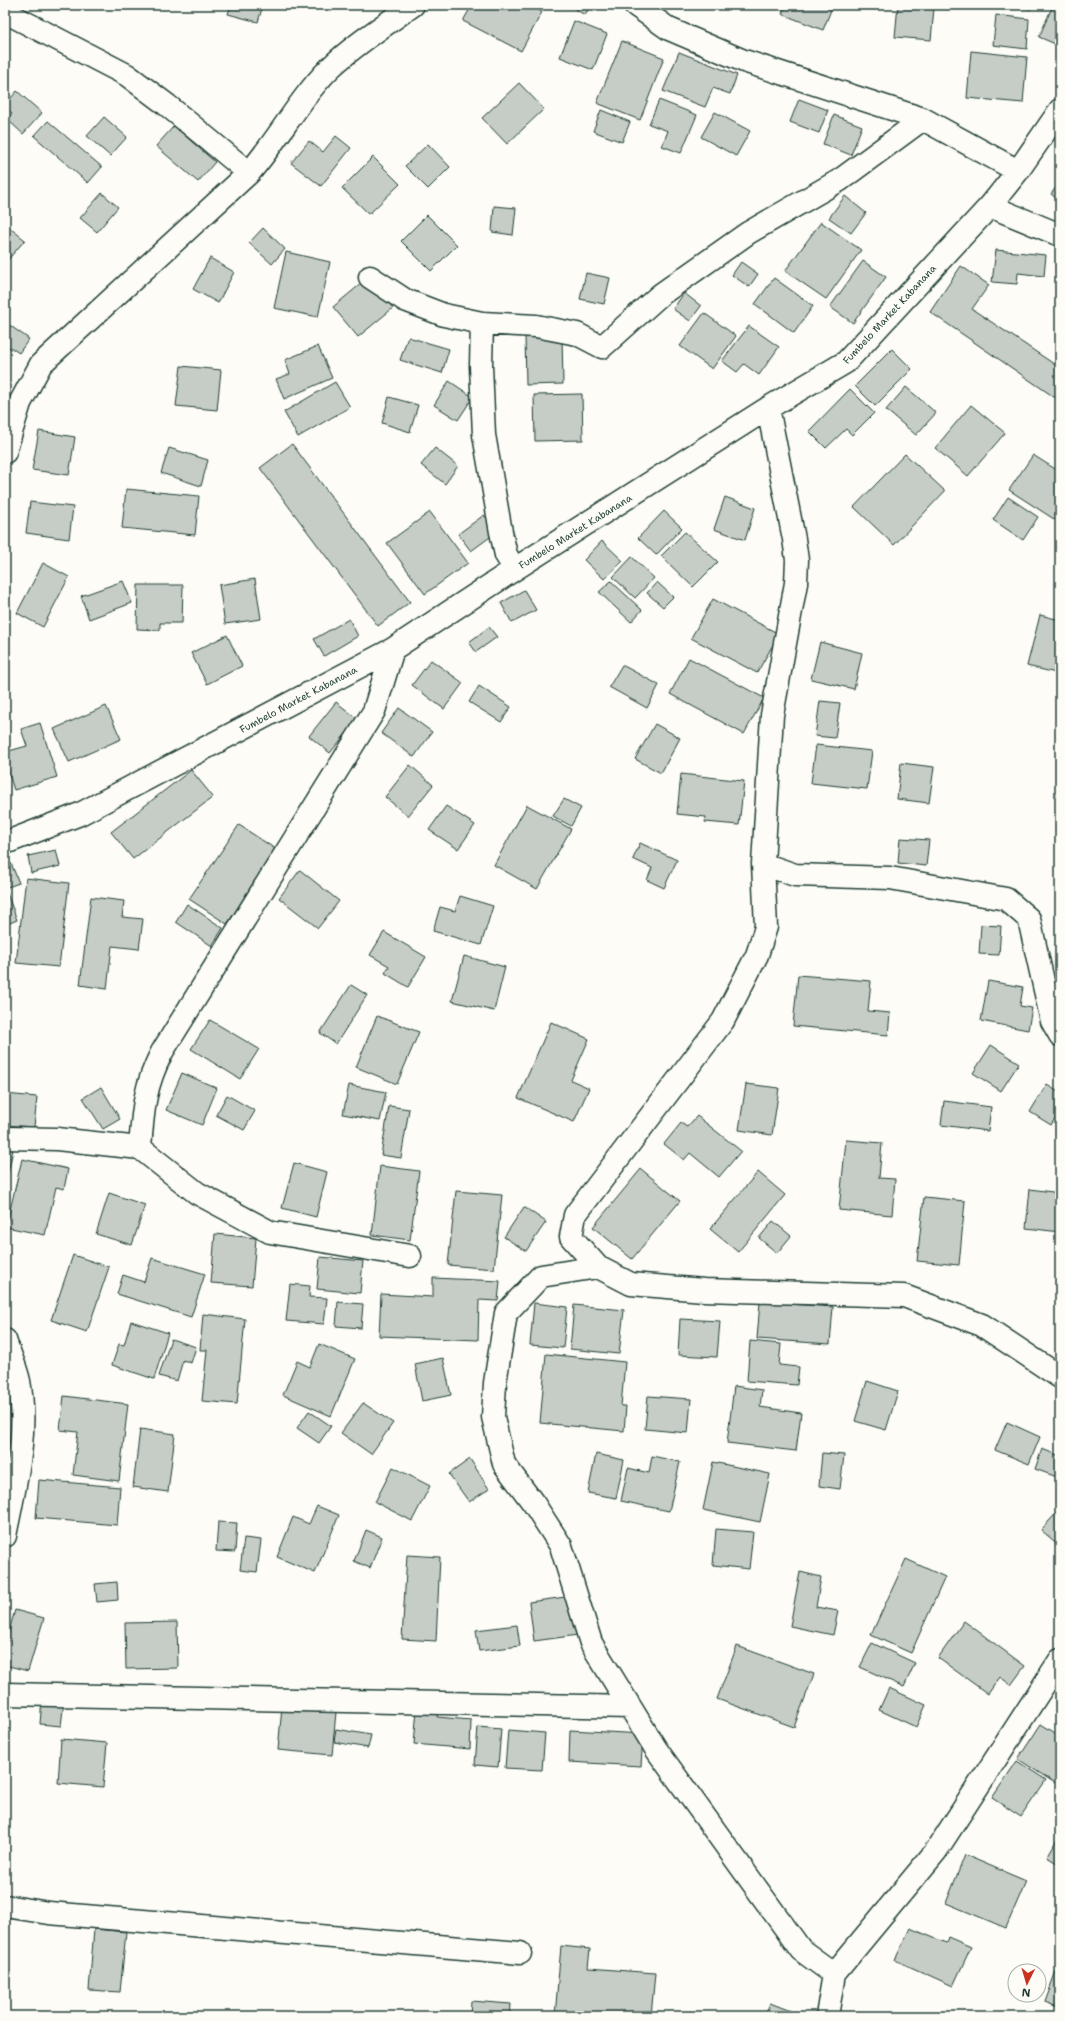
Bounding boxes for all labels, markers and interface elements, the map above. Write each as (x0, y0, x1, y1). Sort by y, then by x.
street label: Fumbelo Market Kabanana (840, 261, 939, 367)
street label: Fumbelo Market Kabanana (516, 491, 635, 572)
street label: Fumbelo Market Kabanana (237, 663, 360, 736)
north arrow (1007, 1963, 1047, 2003)
text: N (1021, 1985, 1031, 2000)

